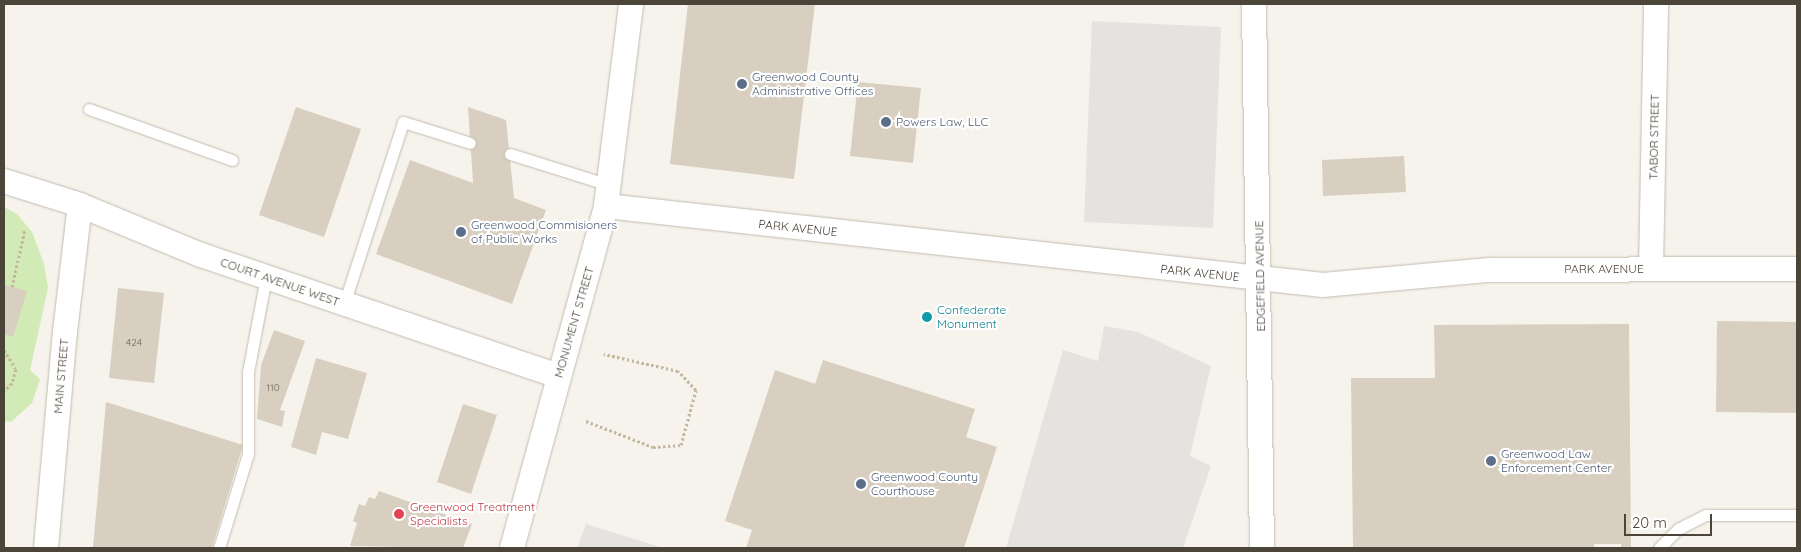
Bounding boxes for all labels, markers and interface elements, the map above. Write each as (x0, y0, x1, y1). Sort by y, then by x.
place label: Greenwood County Administrative Offices (752, 70, 873, 98)
marker: Greenwood County Administrative Offices (736, 78, 748, 90)
street label: TABOR STREET (1646, 94, 1662, 180)
place label: Powers Law, LLC (896, 115, 988, 129)
marker: Powers Law, LLC (880, 116, 892, 128)
street label: PARK AVENUE (758, 217, 838, 239)
place label: Greenwood Commisioners of Public Works (471, 218, 617, 246)
street label: EDGEFIELD AVENUE (1252, 220, 1268, 332)
marker: Greenwood Commisioners of Public Works (455, 226, 467, 238)
street label: COURT AVENUE WEST (218, 255, 342, 309)
street label: PARK AVENUE (1160, 262, 1240, 284)
street label: PARK AVENUE (1564, 262, 1644, 276)
street label: MONUMENT STREET (551, 265, 597, 379)
place label: Confederate Monument (937, 303, 1006, 331)
marker: Confederate Monument (921, 311, 933, 323)
house number: 424 (126, 337, 142, 349)
street label: MAIN STREET (51, 338, 71, 414)
house number: 110 (266, 382, 280, 394)
place label: Greenwood Law Enforcement Center (1501, 447, 1612, 475)
marker: Greenwood Law Enforcement Center (1485, 455, 1497, 467)
place label: Greenwood County Courthouse (871, 470, 978, 498)
marker: Greenwood County Courthouse (855, 478, 867, 490)
place label: Greenwood Treatment Specialists (410, 500, 535, 528)
scale bar (1626, 504, 1714, 536)
marker: Greenwood Treatment Specialists (392, 507, 406, 521)
text: 20 m (1632, 513, 1667, 532)

